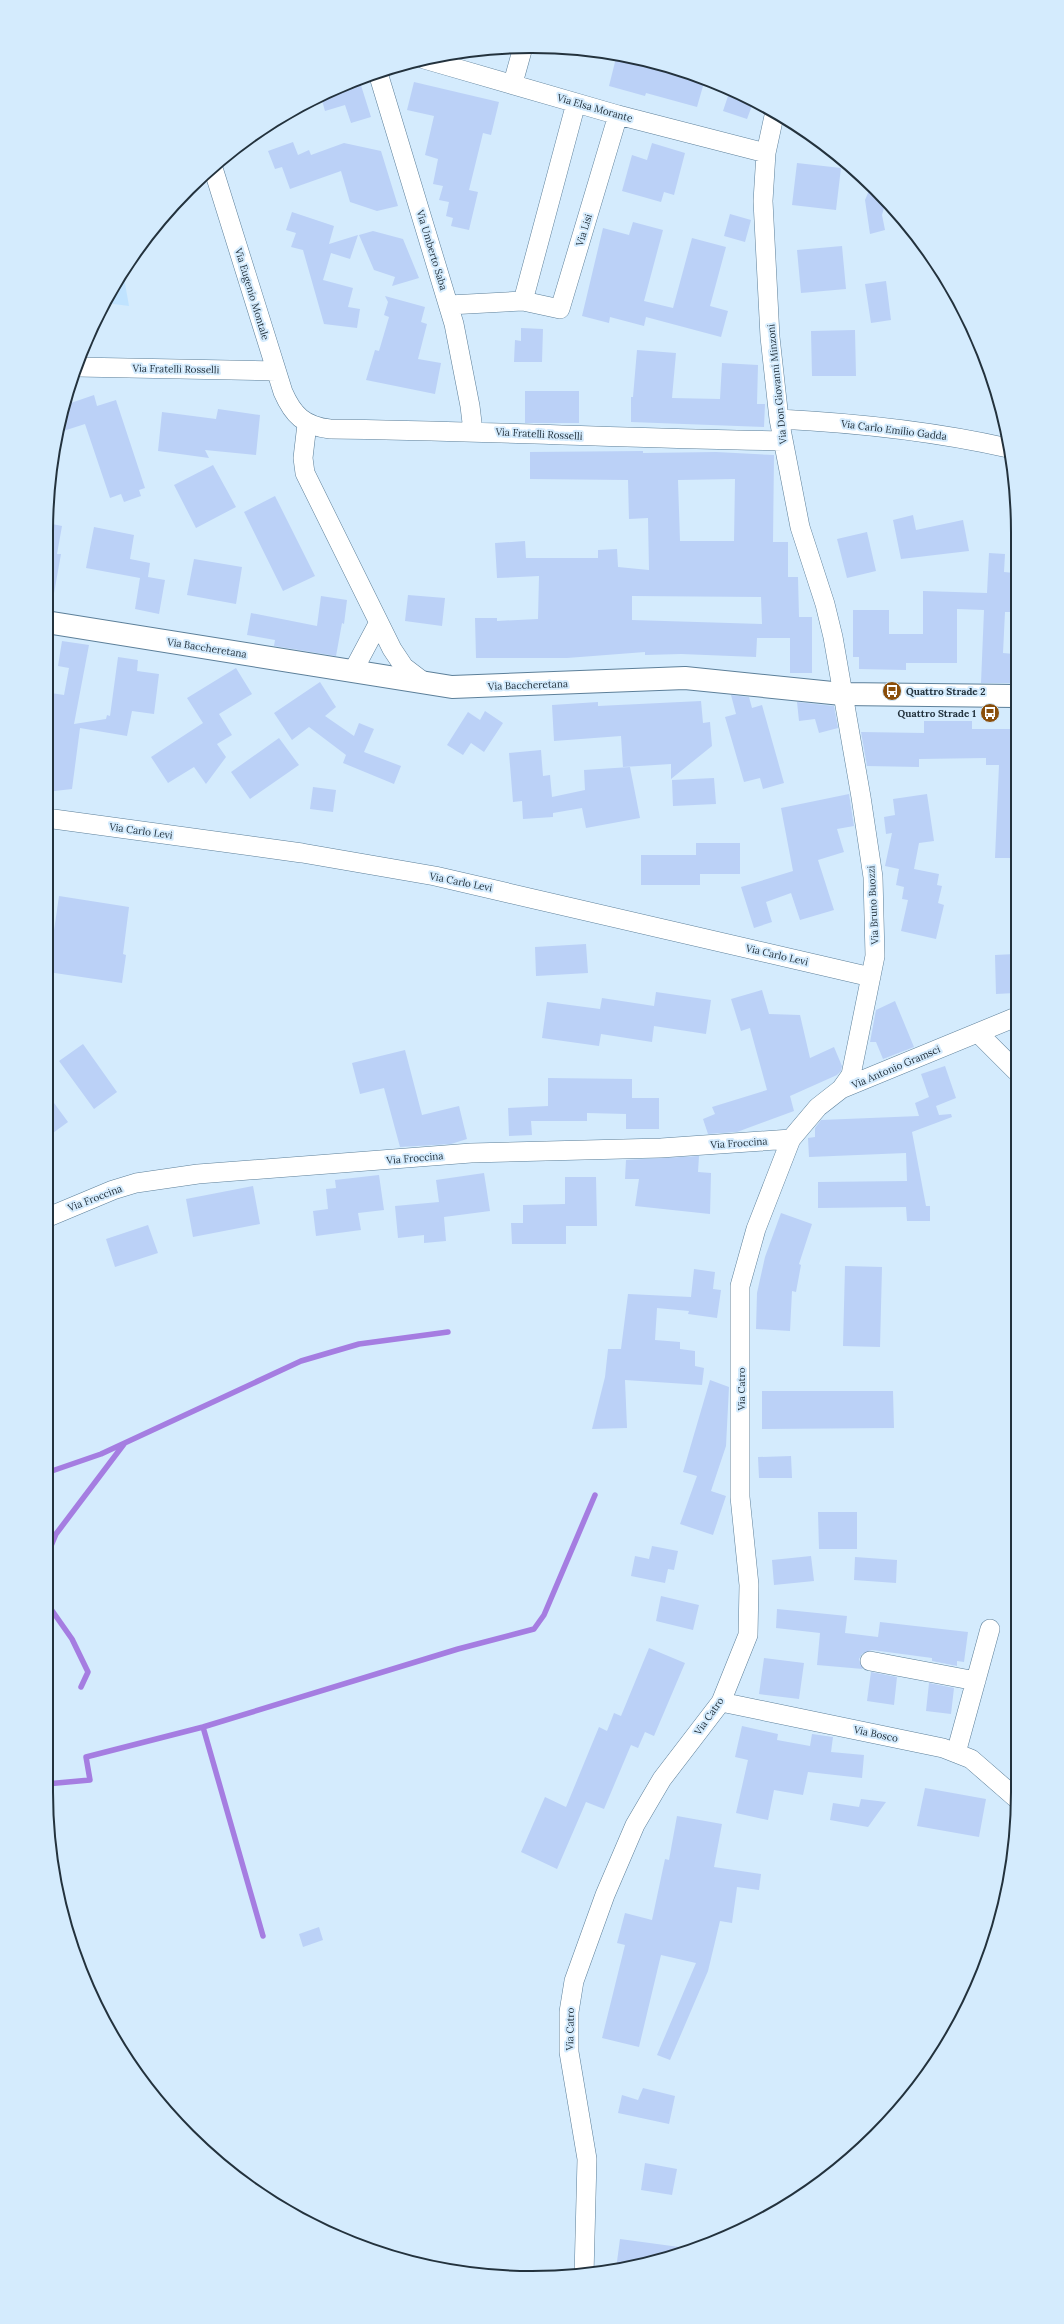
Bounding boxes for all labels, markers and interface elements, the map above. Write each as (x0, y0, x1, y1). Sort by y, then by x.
street label: Via Elsa Morante (555, 91, 635, 125)
street label: Via Umberto Saba (413, 207, 450, 292)
street label: Via Lisi (573, 212, 595, 249)
street label: Via Eugenio Montale (232, 246, 272, 342)
street label: Via Don Giovanni Minzoni (764, 323, 790, 446)
street label: Via Fratelli Rosselli (131, 362, 220, 376)
street label: Via Carlo Emilio Gadda (839, 417, 948, 443)
street label: Via Fratelli Rosselli (494, 425, 583, 443)
street label: Via Baccheretana (165, 635, 248, 661)
street label: Via Baccheretana (487, 677, 568, 693)
bus stop icon: Quattro Strade 2 (881, 680, 903, 702)
place label: Quattro Strade 2 (906, 685, 986, 698)
bus stop icon: Quattro Strade 1 (979, 702, 1001, 724)
place label: Quattro Strade 1 (898, 707, 976, 720)
street label: Via Carlo Levi (108, 820, 174, 842)
street label: Via Bruno Buozzi (864, 865, 882, 946)
street label: Via Carlo Levi (428, 869, 494, 894)
street label: Via Carlo Levi (744, 941, 810, 969)
street label: Via Antonio Gramsci (849, 1042, 942, 1092)
street label: Via Froccina (709, 1135, 768, 1152)
street label: Via Froccina (385, 1149, 444, 1167)
street label: Via Froccina (65, 1182, 124, 1215)
street label: Via Catro (735, 1367, 748, 1412)
street label: Via Catro (691, 1695, 727, 1738)
street label: Via Bosco (852, 1723, 899, 1745)
street label: Via Catro (563, 2007, 577, 2052)

